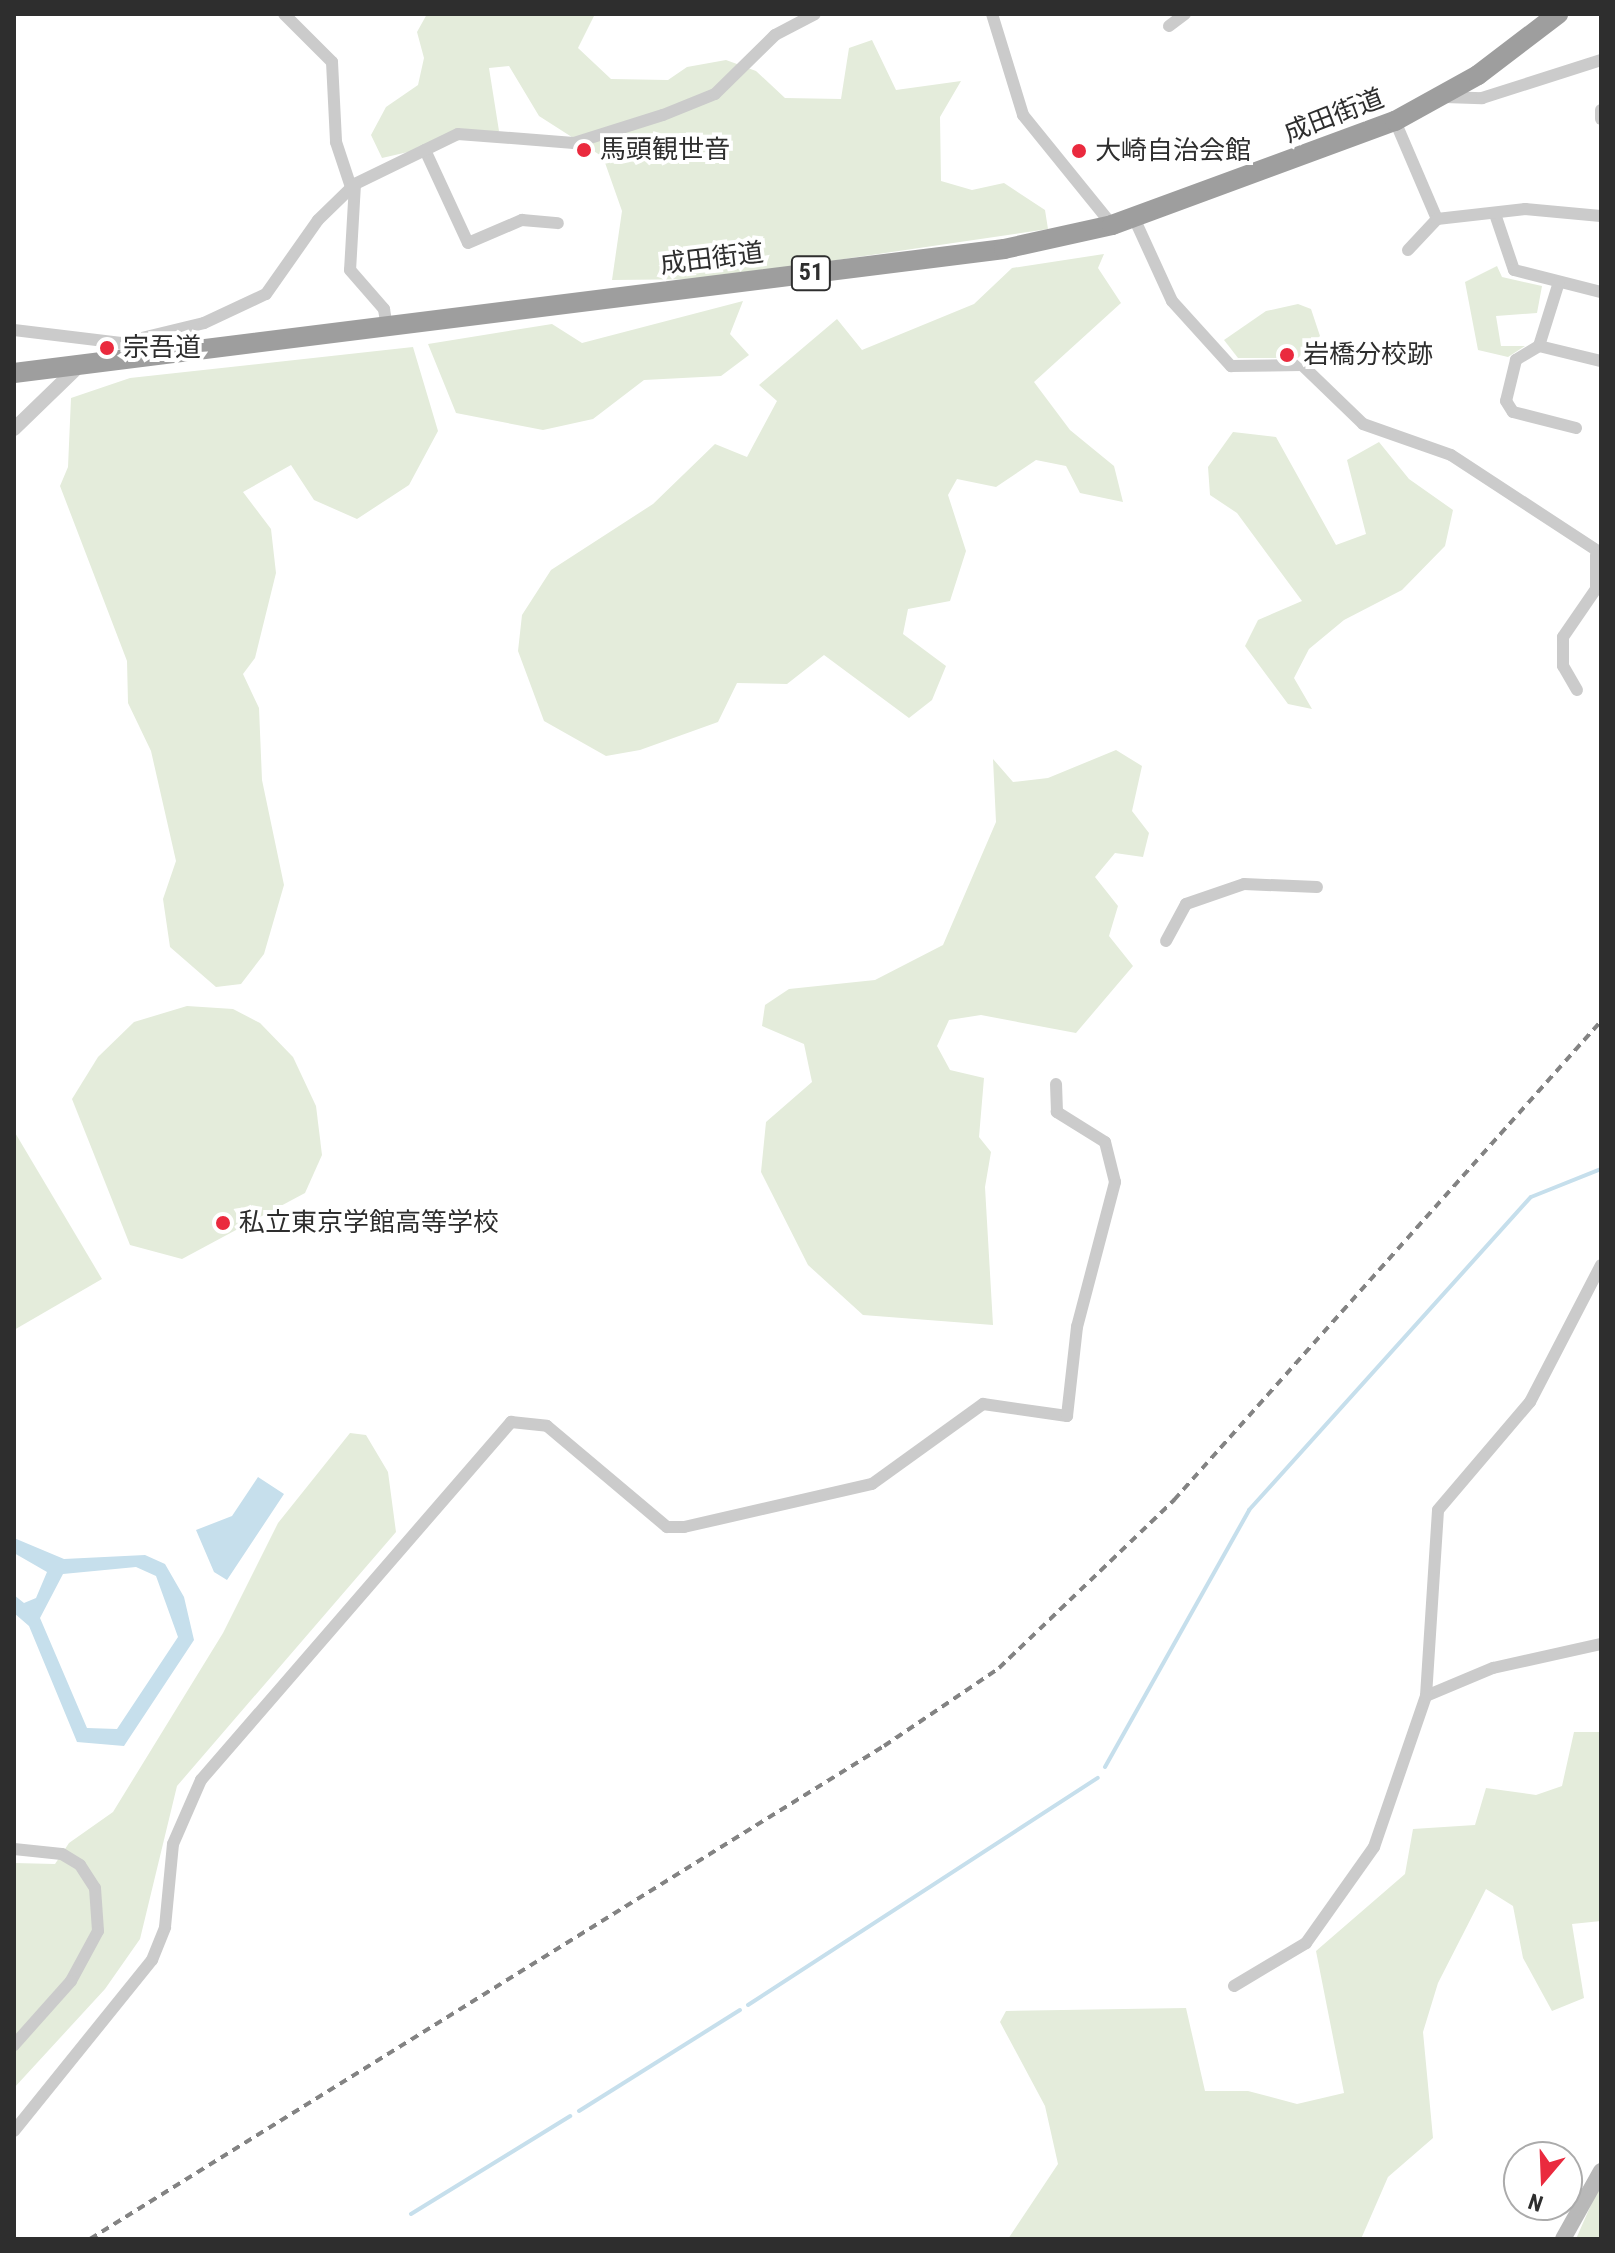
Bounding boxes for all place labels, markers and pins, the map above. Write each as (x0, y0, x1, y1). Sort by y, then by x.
place label: 馬頭観世音 (600, 134, 730, 166)
place label: 大崎自治会館 (1095, 135, 1251, 167)
marker: 馬頭観世音 (575, 141, 593, 159)
marker: 大崎自治会館 (1070, 142, 1088, 160)
place label: 宗吾道 (123, 332, 201, 364)
marker: 宗吾道 (98, 339, 116, 357)
place label: 岩橋分校跡 (1303, 339, 1433, 371)
marker: 岩橋分校跡 (1278, 346, 1296, 364)
place label: 私立東京学館高等学校 (239, 1207, 499, 1239)
marker: 私立東京学館高等学校 (214, 1214, 232, 1232)

